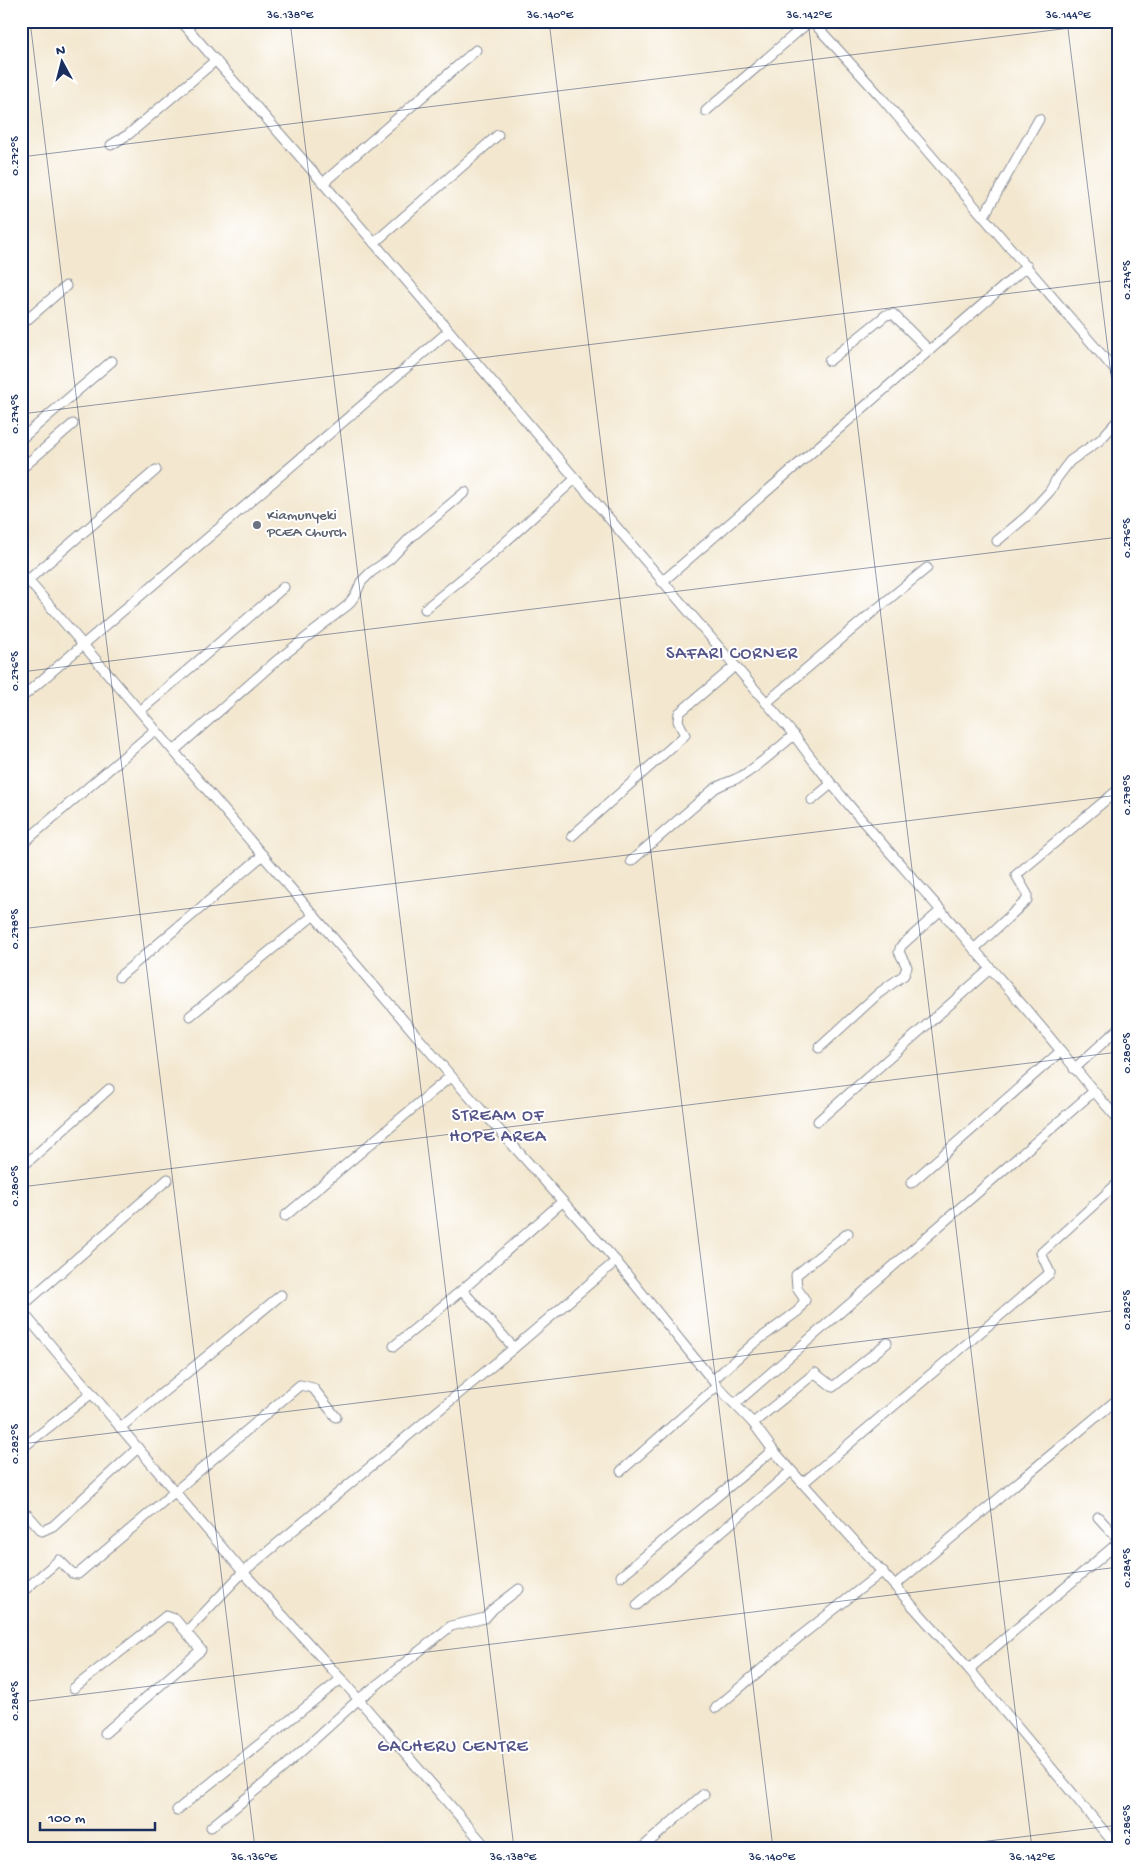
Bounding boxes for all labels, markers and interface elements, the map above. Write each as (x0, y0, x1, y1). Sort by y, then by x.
text: 36.138°E (266, 9, 314, 23)
text: 36.140°E (526, 9, 574, 23)
text: 36.142°E (785, 9, 832, 23)
text: 36.144°E (1044, 9, 1091, 23)
north arrow (38, 38, 88, 88)
text: N (55, 43, 66, 61)
text: 0.272°S (9, 136, 23, 176)
text: 0.274°S (1121, 260, 1135, 300)
text: 0.274°S (9, 394, 23, 434)
place label: Kiamunyeki PCEA Church (266, 507, 347, 542)
text: 0.276°S (1121, 518, 1135, 558)
marker: Kiamunyeki PCEA Church (251, 519, 263, 531)
district label: SAFARI CORNER (666, 644, 798, 665)
text: 0.276°S (9, 651, 23, 691)
text: 0.278°S (1121, 774, 1135, 815)
text: 0.278°S (9, 908, 23, 949)
text: 0.280°S (1121, 1032, 1135, 1073)
district label: STREAM OF HOPE AREA (449, 1106, 547, 1148)
text: 0.280°S (9, 1165, 23, 1206)
text: 0.282°S (1121, 1290, 1135, 1330)
text: 0.282°S (9, 1424, 23, 1464)
text: 0.284°S (1121, 1548, 1135, 1588)
text: 0.284°S (9, 1681, 23, 1721)
district label: GACHERU CENTRE (377, 1737, 529, 1758)
scale bar (40, 1799, 155, 1831)
text: 0.286°S (1121, 1805, 1135, 1845)
text: 100 m (47, 1810, 86, 1828)
text: 36.136°E (230, 1851, 278, 1865)
text: 36.138°E (489, 1851, 537, 1865)
text: 36.140°E (748, 1851, 796, 1865)
text: 36.142°E (1008, 1851, 1055, 1865)

